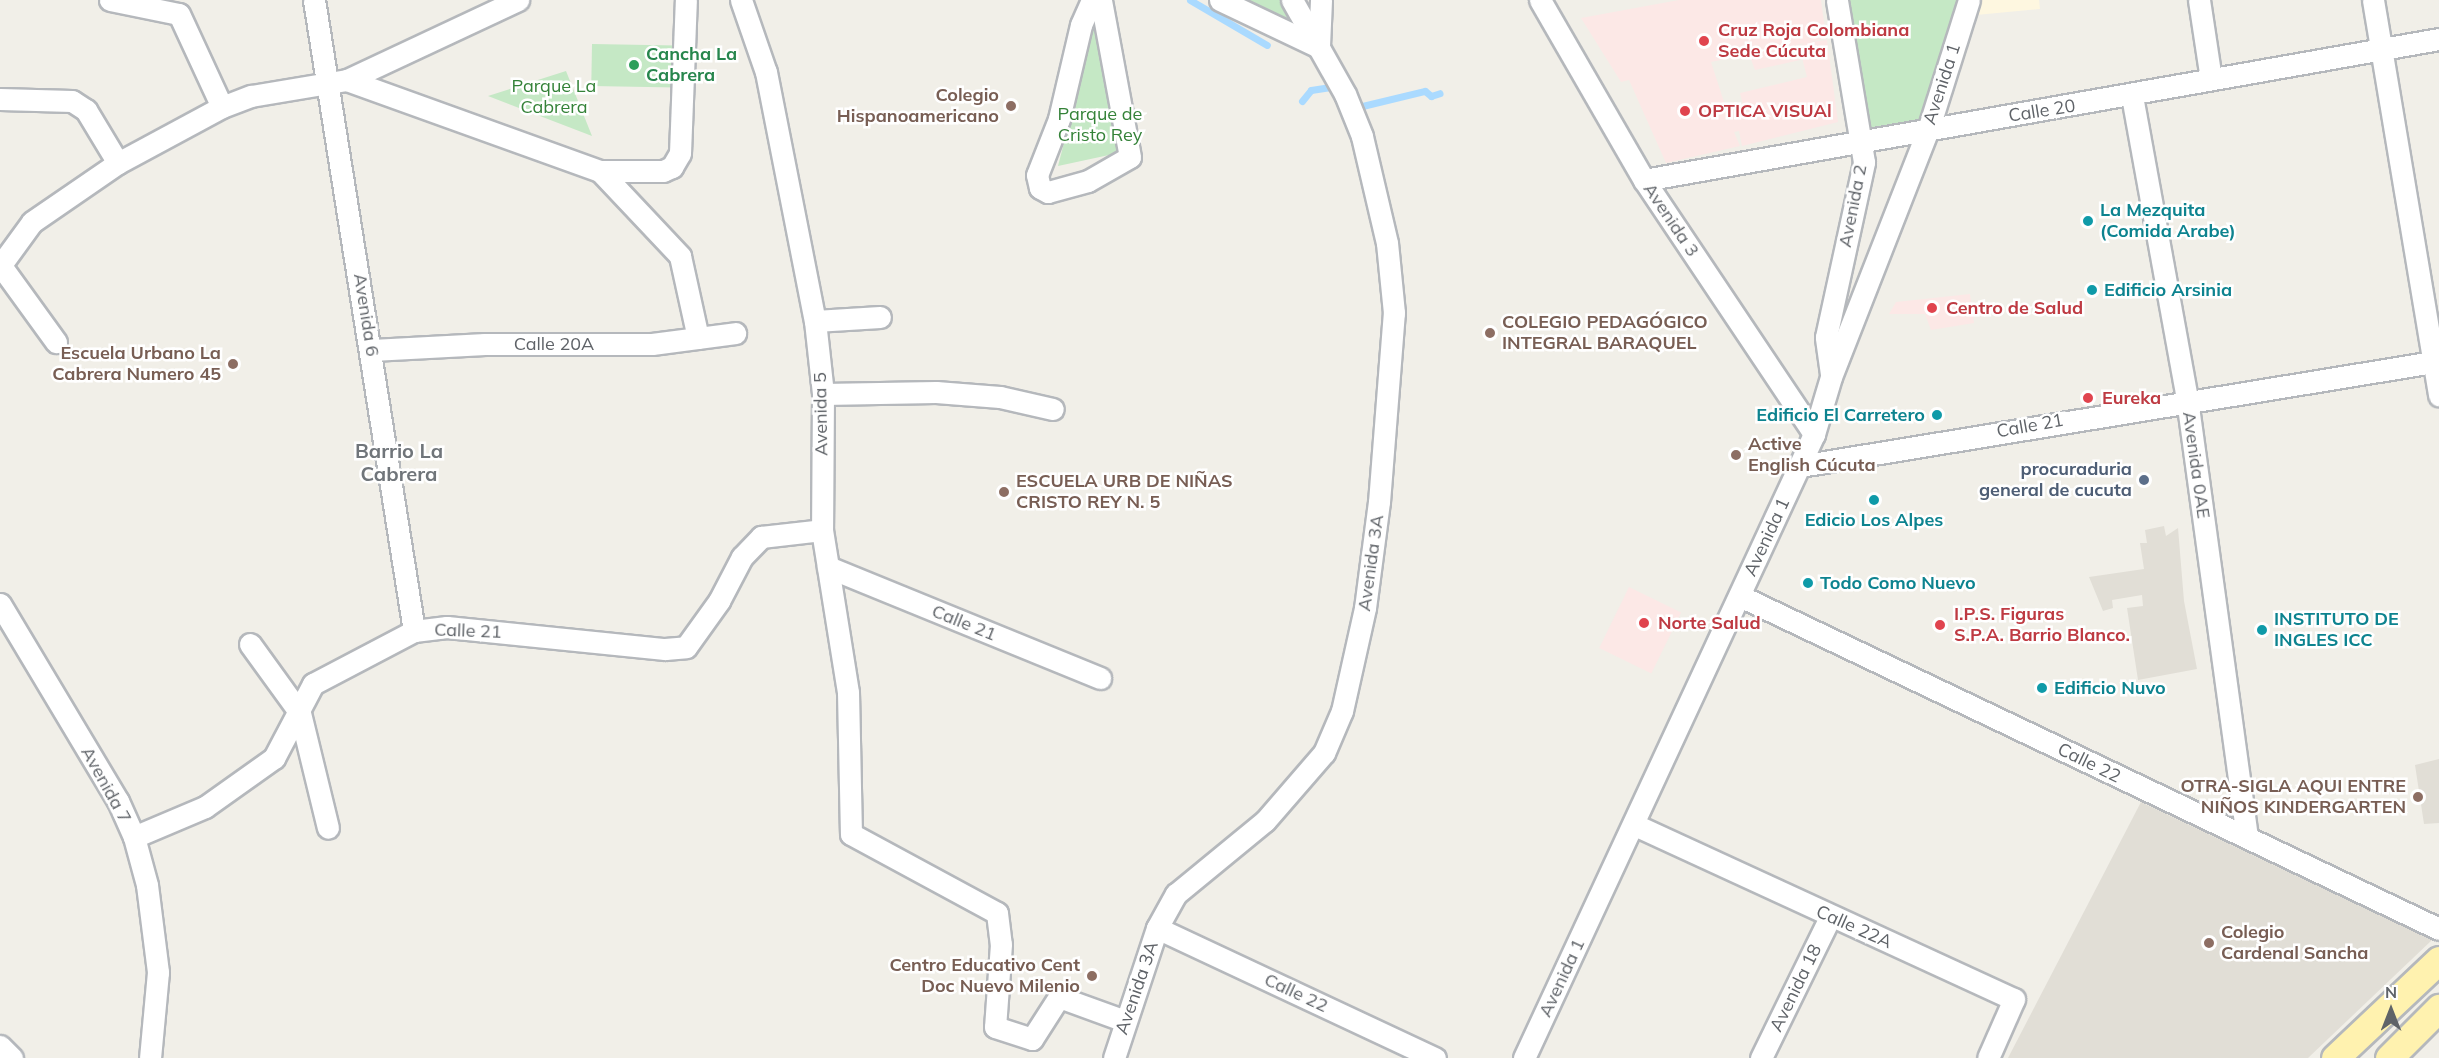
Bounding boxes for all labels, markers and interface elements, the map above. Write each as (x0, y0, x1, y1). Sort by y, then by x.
place label: Cruz Roja Colombiana Sede Cúcuta (1718, 20, 1909, 63)
marker: Cruz Roja Colombiana Sede Cúcuta (1695, 32, 1713, 50)
street label: Avenida 1 (1919, 41, 1965, 127)
place label: Cancha La Cabrera (646, 44, 737, 86)
marker: Cancha La Cabrera (627, 58, 641, 72)
park label: Parque La Cabrera (512, 76, 596, 118)
place label: Colegio Hispanoamericano (837, 85, 999, 128)
street label: Calle 20 (2007, 95, 2077, 127)
marker: Colegio Hispanoamericano (1004, 99, 1018, 113)
place label: OPTICA VISUAl (1698, 100, 1832, 122)
marker: OPTICA VISUAl (1676, 102, 1694, 120)
park label: Parque de Cristo Rey (1058, 104, 1142, 146)
street label: Avenida 2 (1834, 163, 1872, 249)
street label: Avenida 3 (1639, 179, 1703, 261)
place label: La Mezquita (Comida Arabe) (2100, 200, 2236, 242)
marker: La Mezquita (Comida Arabe) (2081, 214, 2095, 228)
street label: Avenida 6 (349, 272, 383, 358)
place label: Edificio Arsinia (2104, 279, 2232, 301)
marker: Edificio Arsinia (2085, 283, 2099, 297)
place label: Centro de Salud (1946, 297, 2083, 319)
marker: Centro de Salud (1923, 299, 1941, 317)
place label: COLEGIO PEDAGÓGICO INTEGRAL BARAQUEL (1502, 312, 1708, 354)
marker: COLEGIO PEDAGÓGICO INTEGRAL BARAQUEL (1483, 326, 1497, 340)
street label: Calle 20A (514, 333, 594, 355)
place label: Escuela Urbano La Cabrera Numero 45 (52, 343, 221, 386)
marker: Escuela Urbano La Cabrera Numero 45 (226, 357, 240, 371)
street label: Avenida 5 (809, 372, 833, 456)
place label: Eureka (2102, 387, 2161, 409)
marker: Eureka (2079, 389, 2097, 407)
place label: Edificio El Carretero (1756, 404, 1925, 426)
marker: Edificio El Carretero (1930, 408, 1944, 422)
street label: Calle 21 (1995, 410, 2065, 442)
street label: Avenida 0AE (2178, 410, 2214, 520)
place label: Active English Cúcuta (1748, 434, 1876, 476)
district label: Barrio La Cabrera (355, 439, 443, 486)
marker: Active English Cúcuta (1729, 448, 1743, 462)
place label: procuraduria general de cucuta (1979, 459, 2132, 502)
place label: ESCUELA URB DE NIÑAS CRISTO REY N. 5 (1016, 471, 1233, 514)
marker: procuraduria general de cucuta (2137, 473, 2151, 487)
marker: ESCUELA URB DE NIÑAS CRISTO REY N. 5 (997, 485, 1011, 499)
marker: Edicio Los Alpes (1867, 493, 1881, 507)
street label: Avenida 1 (1739, 494, 1795, 580)
place label: Edicio Los Alpes (1805, 509, 1943, 531)
street label: Avenida 3A (1354, 513, 1388, 613)
place label: Todo Como Nuevo (1820, 572, 1976, 594)
marker: Todo Como Nuevo (1801, 576, 1815, 590)
street label: Calle 21 (929, 600, 999, 646)
place label: I.P.S. Figuras S.P.A. Barrio Blanco. (1954, 604, 2130, 646)
place label: INSTITUTO DE INGLES ICC (2274, 609, 2399, 652)
place label: Norte Salud (1658, 612, 1761, 634)
marker: Norte Salud (1635, 614, 1653, 632)
marker: I.P.S. Figuras S.P.A. Barrio Blanco. (1931, 616, 1949, 634)
street label: Calle 21 (434, 619, 502, 643)
marker: INSTITUTO DE INGLES ICC (2255, 623, 2269, 637)
place label: Edificio Nuvo (2054, 677, 2166, 699)
marker: Edificio Nuvo (2035, 681, 2049, 695)
street label: Calle 22 (2054, 739, 2124, 787)
street label: Avenida 7 (76, 743, 136, 827)
place label: OTRA-SIGLA AQUI ENTRE NIÑOS KINDERGARTEN (2181, 776, 2406, 818)
marker: OTRA-SIGLA AQUI ENTRE NIÑOS KINDERGARTEN (2411, 790, 2425, 804)
street label: Calle 22A (1813, 901, 1895, 953)
place label: Colegio Cardenal Sancha (2221, 922, 2368, 964)
street label: Avenida 1 (1534, 935, 1590, 1021)
marker: Colegio Cardenal Sancha (2202, 936, 2216, 950)
street label: Avenida 3A (1111, 939, 1163, 1037)
street label: Avenida 18 (1766, 941, 1826, 1035)
place label: Centro Educativo Cent Doc Nuevo Milenio (890, 955, 1080, 998)
marker: Centro Educativo Cent Doc Nuevo Milenio (1085, 969, 1099, 983)
street label: Calle 22 (1261, 969, 1331, 1017)
north arrow (2361, 980, 2421, 1040)
text: N (2385, 982, 2397, 1002)

